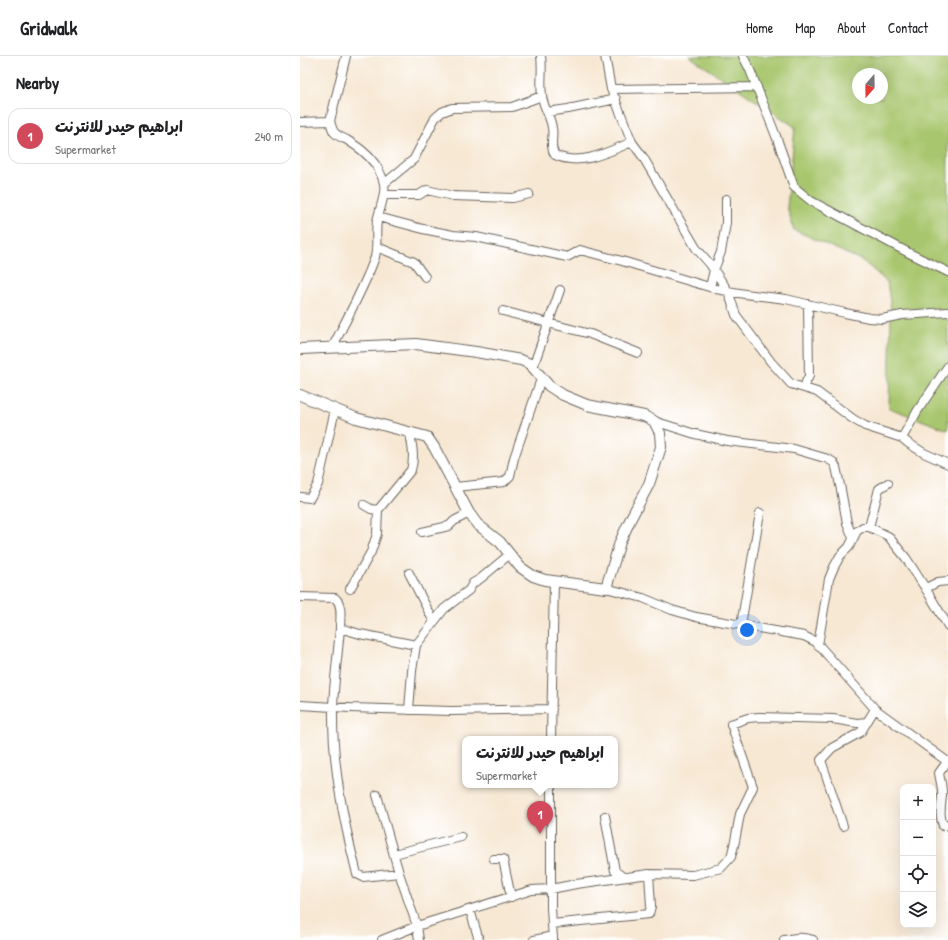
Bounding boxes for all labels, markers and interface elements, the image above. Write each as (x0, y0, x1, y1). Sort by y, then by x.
text: Gridwalk (20, 15, 77, 41)
text: Home (746, 18, 773, 37)
text: Map (795, 18, 815, 37)
text: About (837, 18, 866, 37)
text: Contact (888, 18, 928, 37)
north arrow (852, 68, 888, 104)
text: Nearby (16, 71, 59, 94)
text: ابراهيم حيدر للانترنت (55, 116, 183, 137)
text: 1 (28, 127, 32, 145)
text: 240 m (254, 127, 283, 145)
text: Supermarket (55, 140, 116, 158)
your location (737, 620, 757, 640)
popup (462, 736, 618, 788)
text: ابراهيم حيدر للانترنت (476, 742, 604, 763)
text: Supermarket (476, 766, 537, 784)
map controls (900, 784, 936, 928)
button: + (900, 784, 936, 820)
pin: 1 (527, 801, 553, 834)
button: − (900, 820, 936, 856)
button: locate (900, 856, 936, 892)
button: layers (900, 892, 936, 928)

